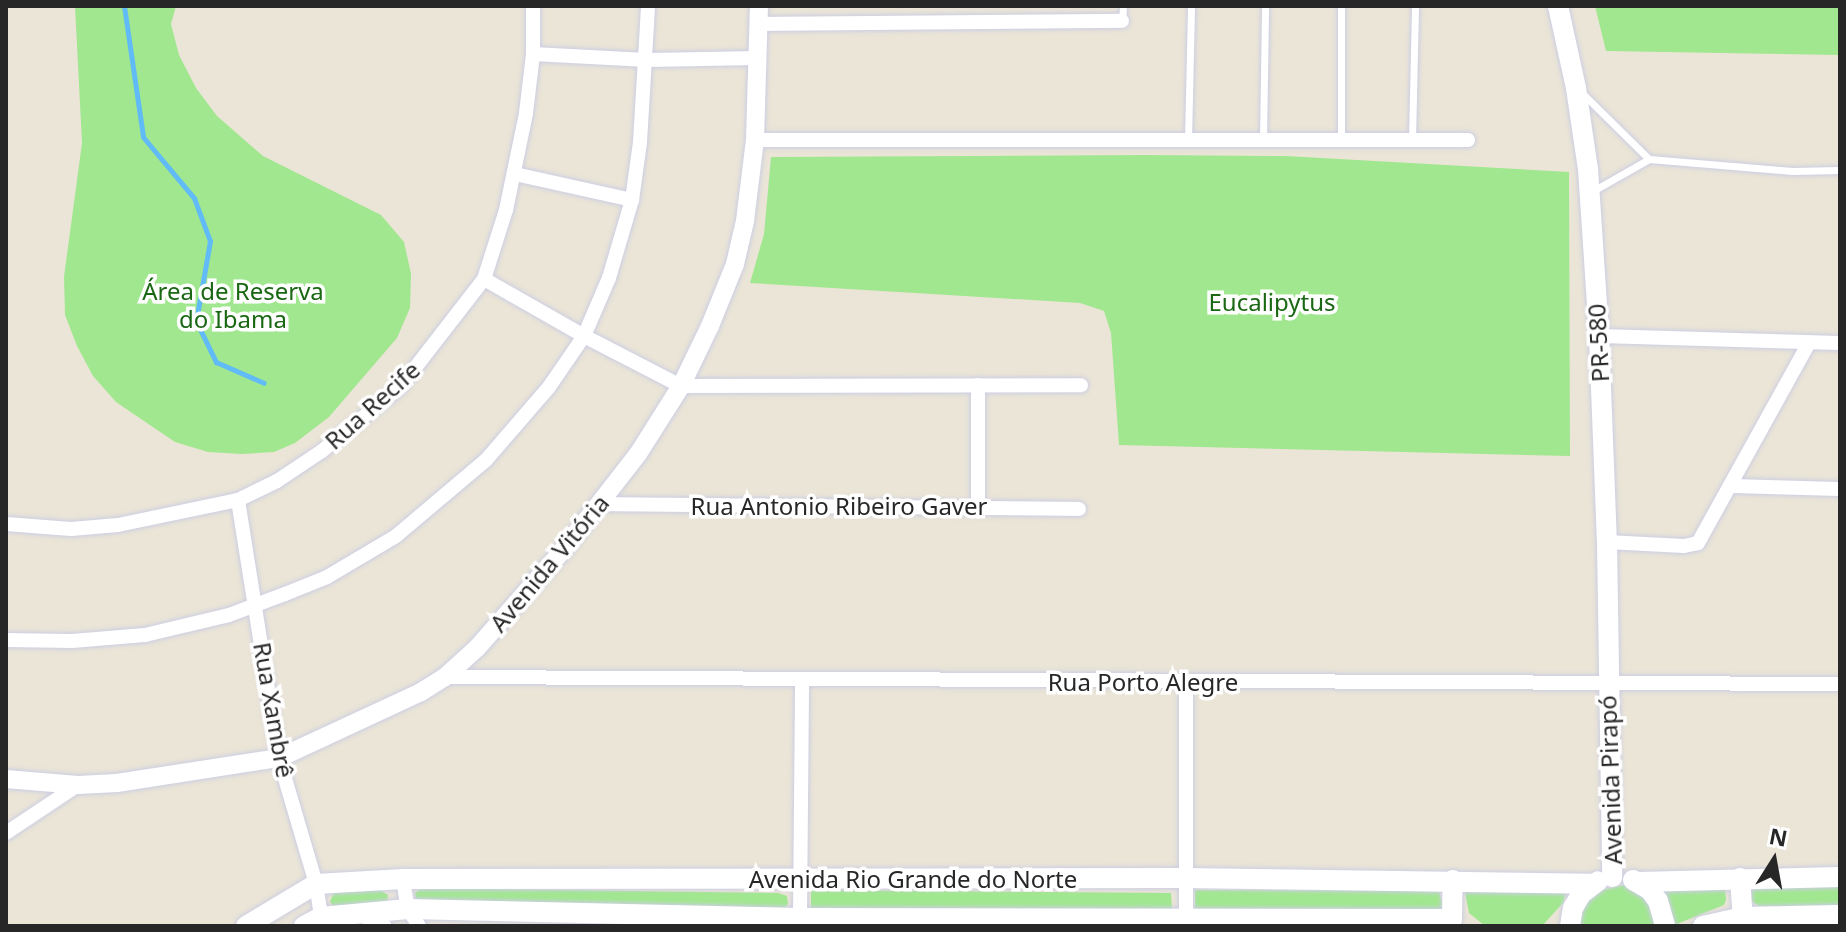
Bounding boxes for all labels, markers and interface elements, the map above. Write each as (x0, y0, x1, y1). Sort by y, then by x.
park label: Área de Reserva do Ibama (142, 277, 324, 333)
park label: Eucalipytus (1208, 288, 1336, 316)
street label: PR-580 (1582, 303, 1614, 383)
street label: Rua Recife (319, 355, 425, 455)
street label: Avenida Vitória (483, 489, 615, 637)
street label: Rua Antonio Ribeiro Gaver (691, 492, 987, 520)
street label: Rua Xambrê (248, 640, 300, 780)
street label: Rua Porto Alegre (1048, 668, 1238, 696)
street label: Avenida Pirapó (1593, 695, 1627, 865)
north arrow (1734, 820, 1814, 900)
text: N (1767, 820, 1790, 853)
street label: Avenida Rio Grande do Norte (749, 865, 1077, 893)

